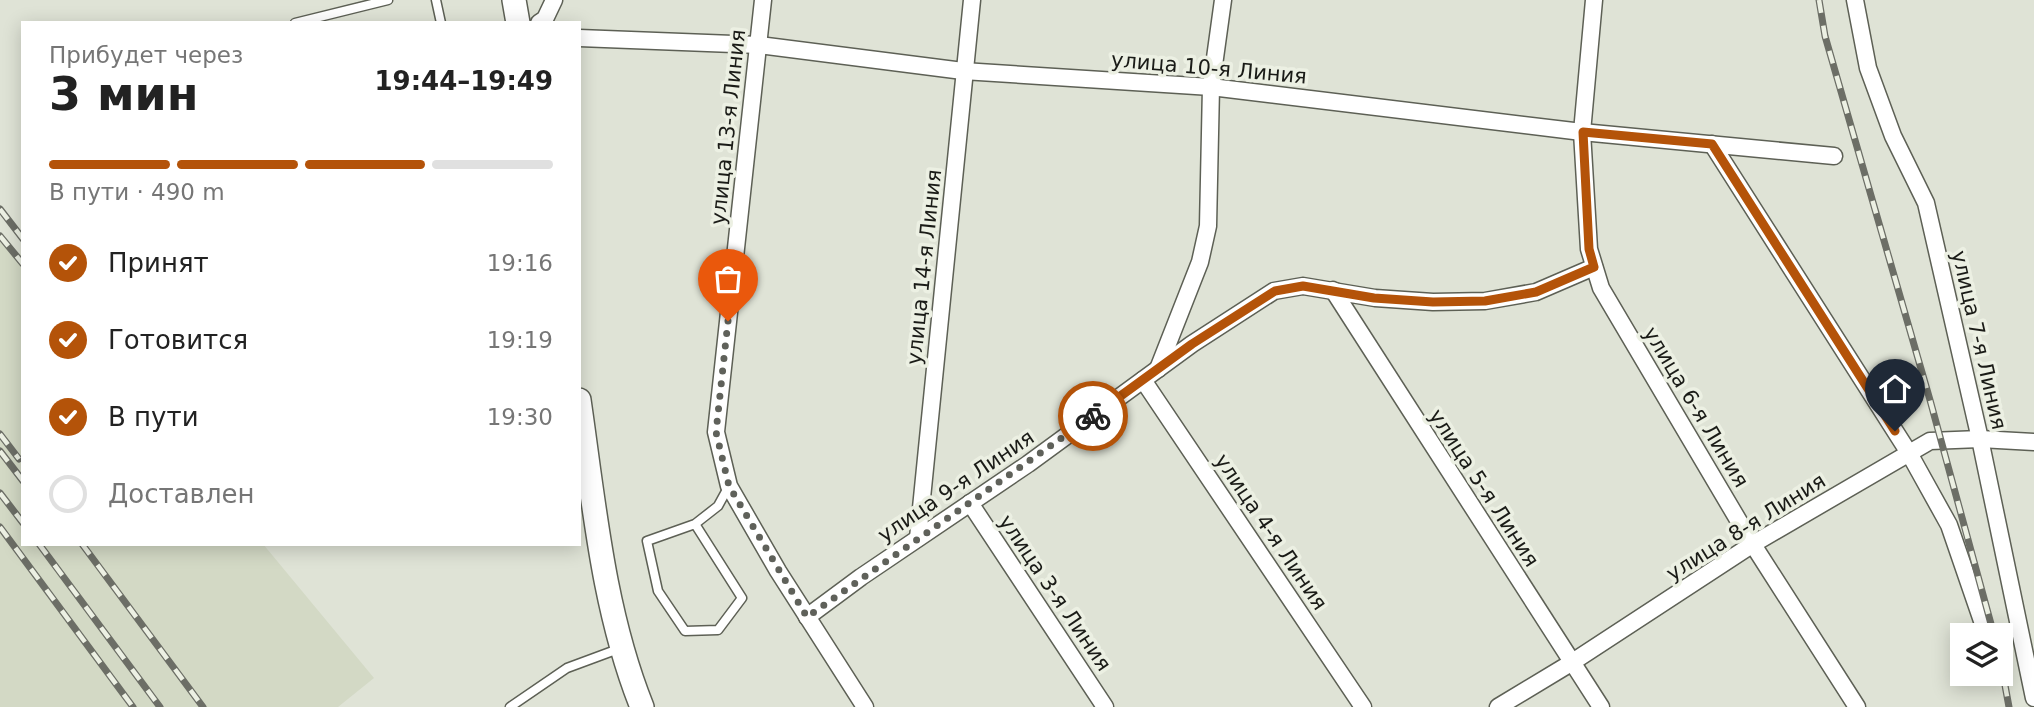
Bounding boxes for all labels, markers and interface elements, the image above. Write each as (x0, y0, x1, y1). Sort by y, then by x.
street label: улица 13-я Линия (706, 28, 750, 226)
text: Прибудет через (49, 42, 243, 68)
street label: улица 10-я Линия (1110, 47, 1308, 89)
text: 19:44–19:49 (374, 66, 553, 96)
text: 3 мин (49, 67, 199, 121)
street label: улица 14-я Линия (902, 168, 946, 366)
text: В пути · 490 m (49, 179, 225, 205)
icon: check (49, 244, 87, 282)
text: Принят (108, 248, 209, 278)
street label: улица 7-я Линия (1947, 248, 2011, 432)
pin (698, 249, 758, 321)
text: 19:16 (487, 250, 553, 276)
icon: bag (709, 260, 747, 298)
icon: check (49, 321, 87, 359)
street label: улица 6-я Линия (1639, 322, 1753, 492)
text: Готовится (108, 325, 248, 355)
text: 19:19 (487, 327, 553, 353)
pin (1865, 359, 1925, 431)
icon: home (1876, 370, 1914, 408)
courier (1058, 381, 1128, 451)
icon: bike (1074, 397, 1112, 435)
icon: check (49, 398, 87, 436)
text: В пути (108, 402, 199, 432)
text: 19:30 (487, 404, 553, 430)
street label: улица 5-я Линия (1424, 405, 1544, 571)
street label: улица 9-я Линия (873, 425, 1039, 547)
street label: улица 4-я Линия (1210, 449, 1332, 615)
street label: улица 8-я Линия (1662, 468, 1830, 586)
text: Доставлен (108, 479, 255, 509)
street label: улица 3-я Линия (994, 510, 1116, 676)
map controls (1950, 623, 2013, 686)
button: layers (1950, 623, 2013, 686)

